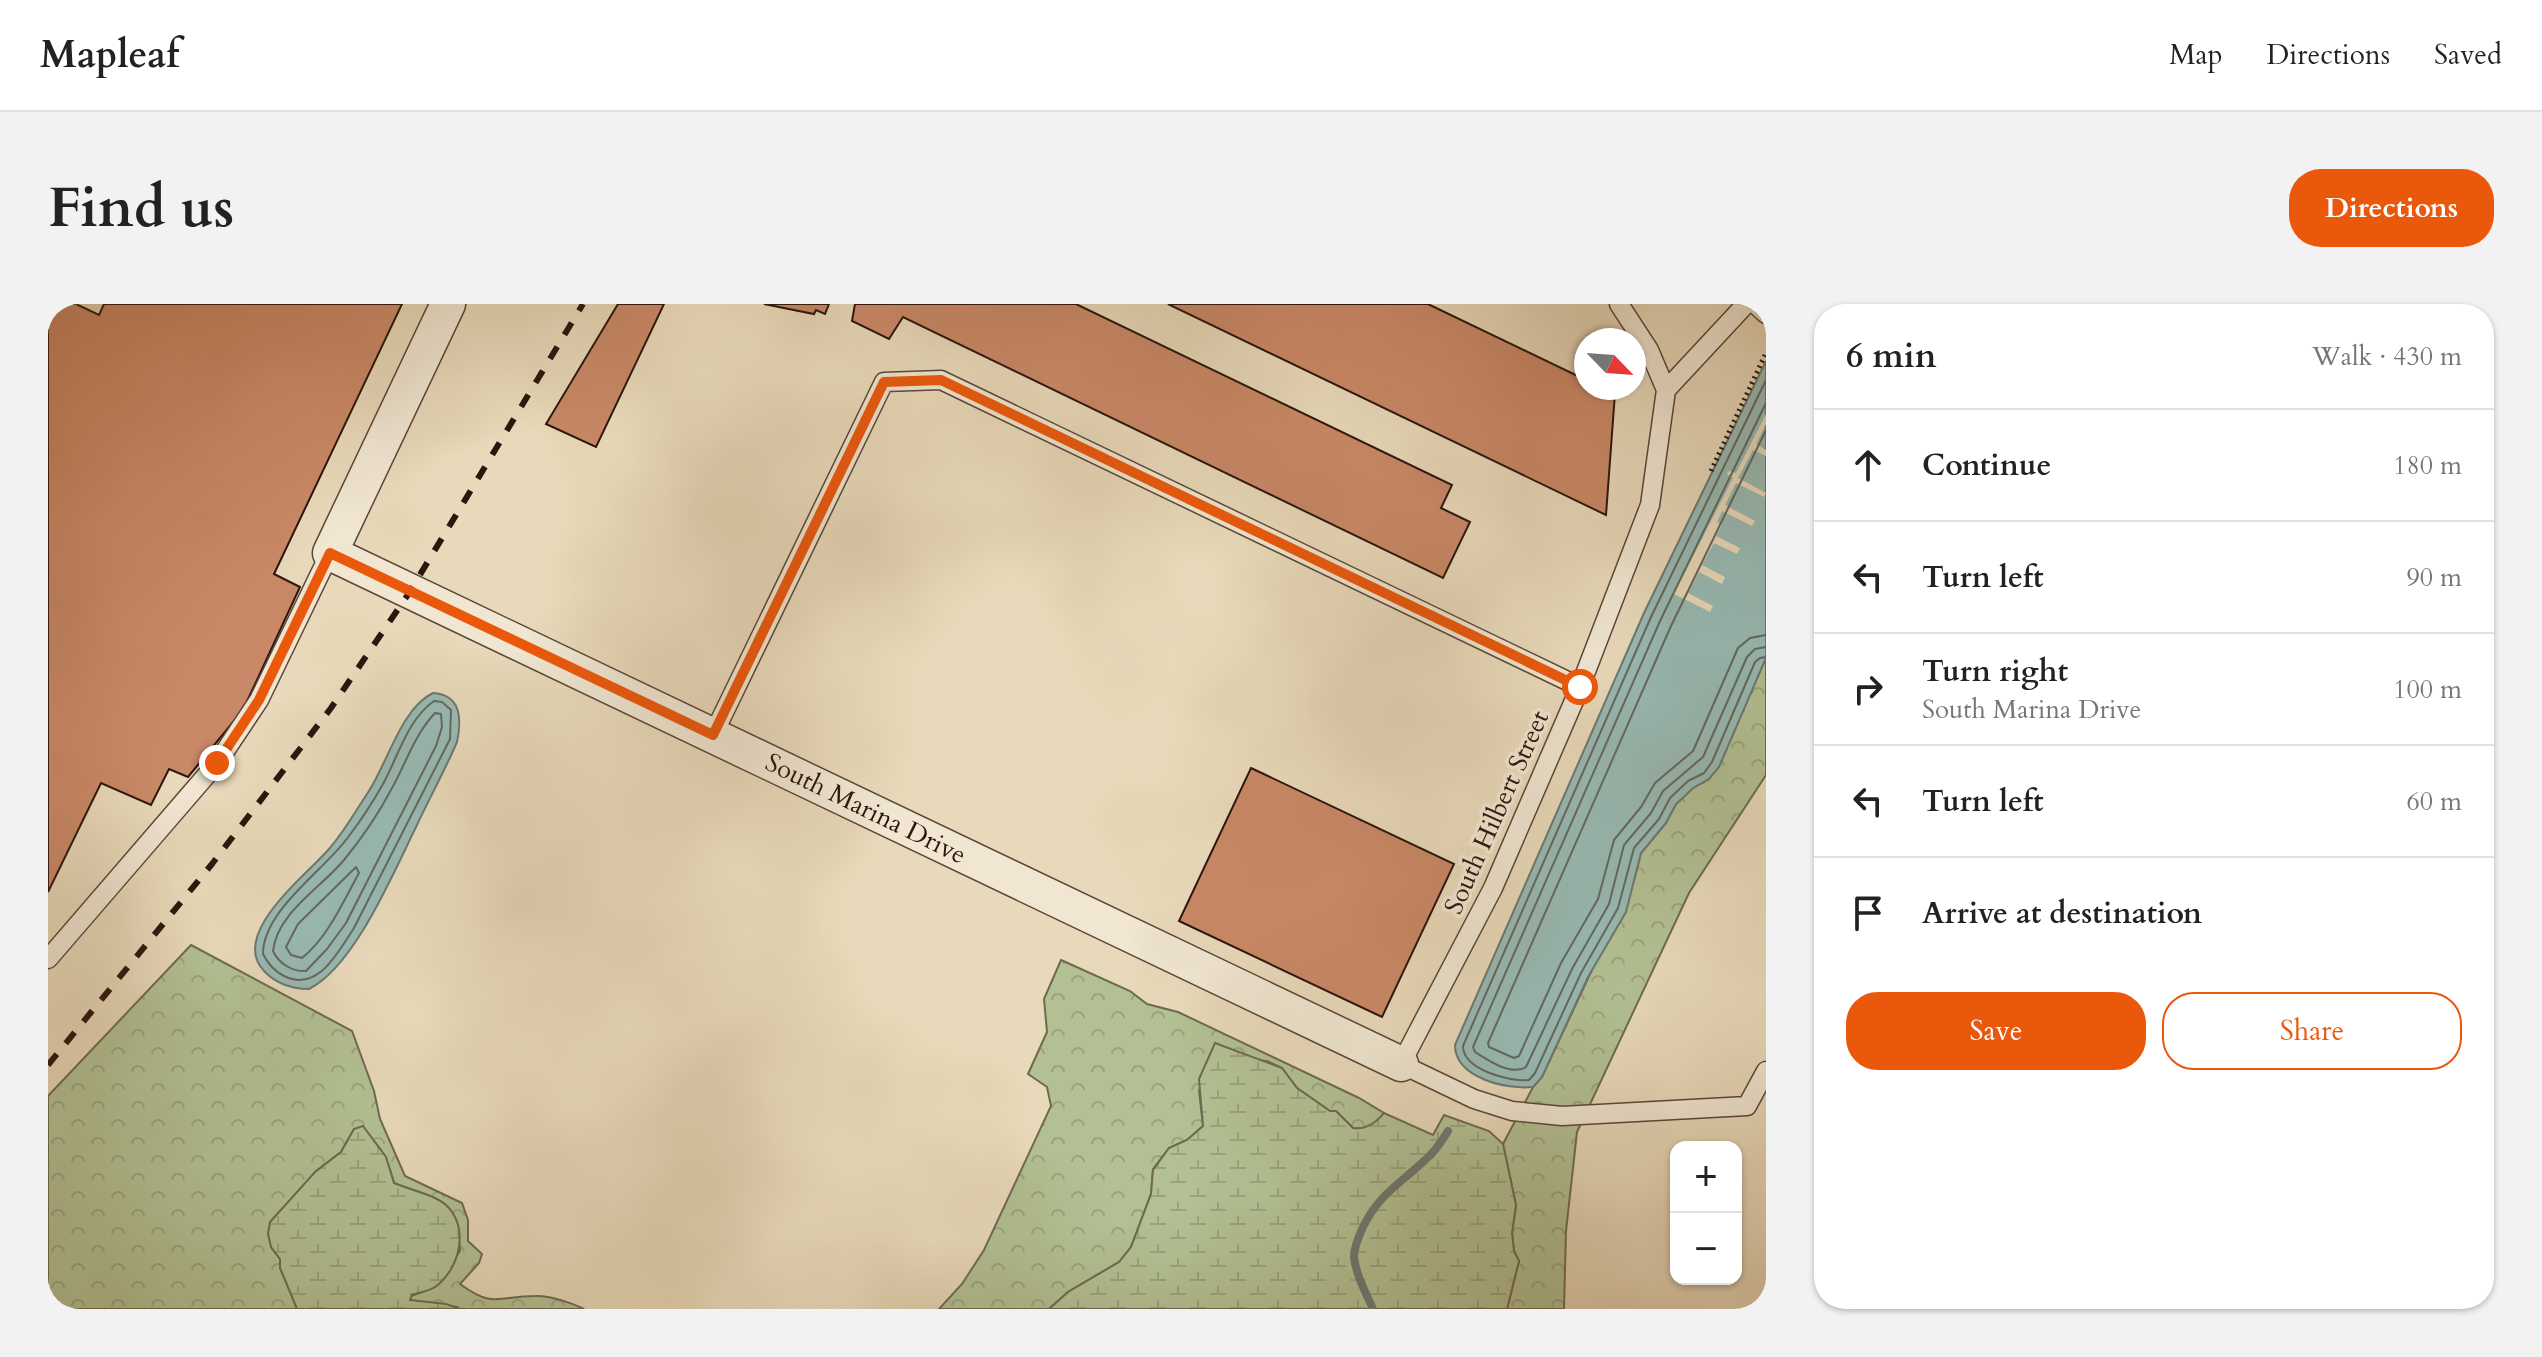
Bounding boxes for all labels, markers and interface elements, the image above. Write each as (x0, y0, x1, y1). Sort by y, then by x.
text: Mapleaf (40, 29, 179, 81)
text: Map (2169, 36, 2223, 74)
text: Directions (2267, 36, 2390, 74)
text: Saved (2434, 36, 2502, 74)
button: Directions (2289, 169, 2494, 247)
text: Find us (48, 171, 234, 246)
north arrow (1574, 328, 1646, 400)
text: 6 min (1846, 333, 1937, 379)
text: Walk · 430 m (2312, 339, 2462, 374)
icon: ahead (1846, 443, 1890, 487)
text: Continue (1922, 445, 2051, 486)
text: 180 m (2393, 448, 2462, 483)
icon: left (1846, 555, 1890, 599)
text: Turn left (1922, 557, 2044, 598)
text: 90 m (2406, 560, 2462, 595)
text: Turn right (1922, 651, 2068, 692)
icon: right (1846, 667, 1890, 711)
route start (1562, 669, 1598, 705)
text: 100 m (2393, 672, 2462, 707)
text: South Marina Drive (1922, 692, 2141, 727)
street label: South Hilbert Street (1436, 705, 1557, 920)
route end (199, 745, 235, 781)
street label: South Marina Drive (760, 745, 972, 872)
icon: left (1846, 779, 1890, 823)
text: Turn left (1922, 781, 2044, 822)
text: 60 m (2406, 784, 2462, 819)
icon: arrive (1846, 891, 1890, 935)
text: Arrive at destination (1922, 893, 2202, 934)
button: Save (1846, 992, 2146, 1070)
button: Share (2162, 992, 2462, 1070)
map controls (1670, 1141, 1742, 1285)
button: + (1670, 1141, 1742, 1213)
button: − (1670, 1213, 1742, 1285)

